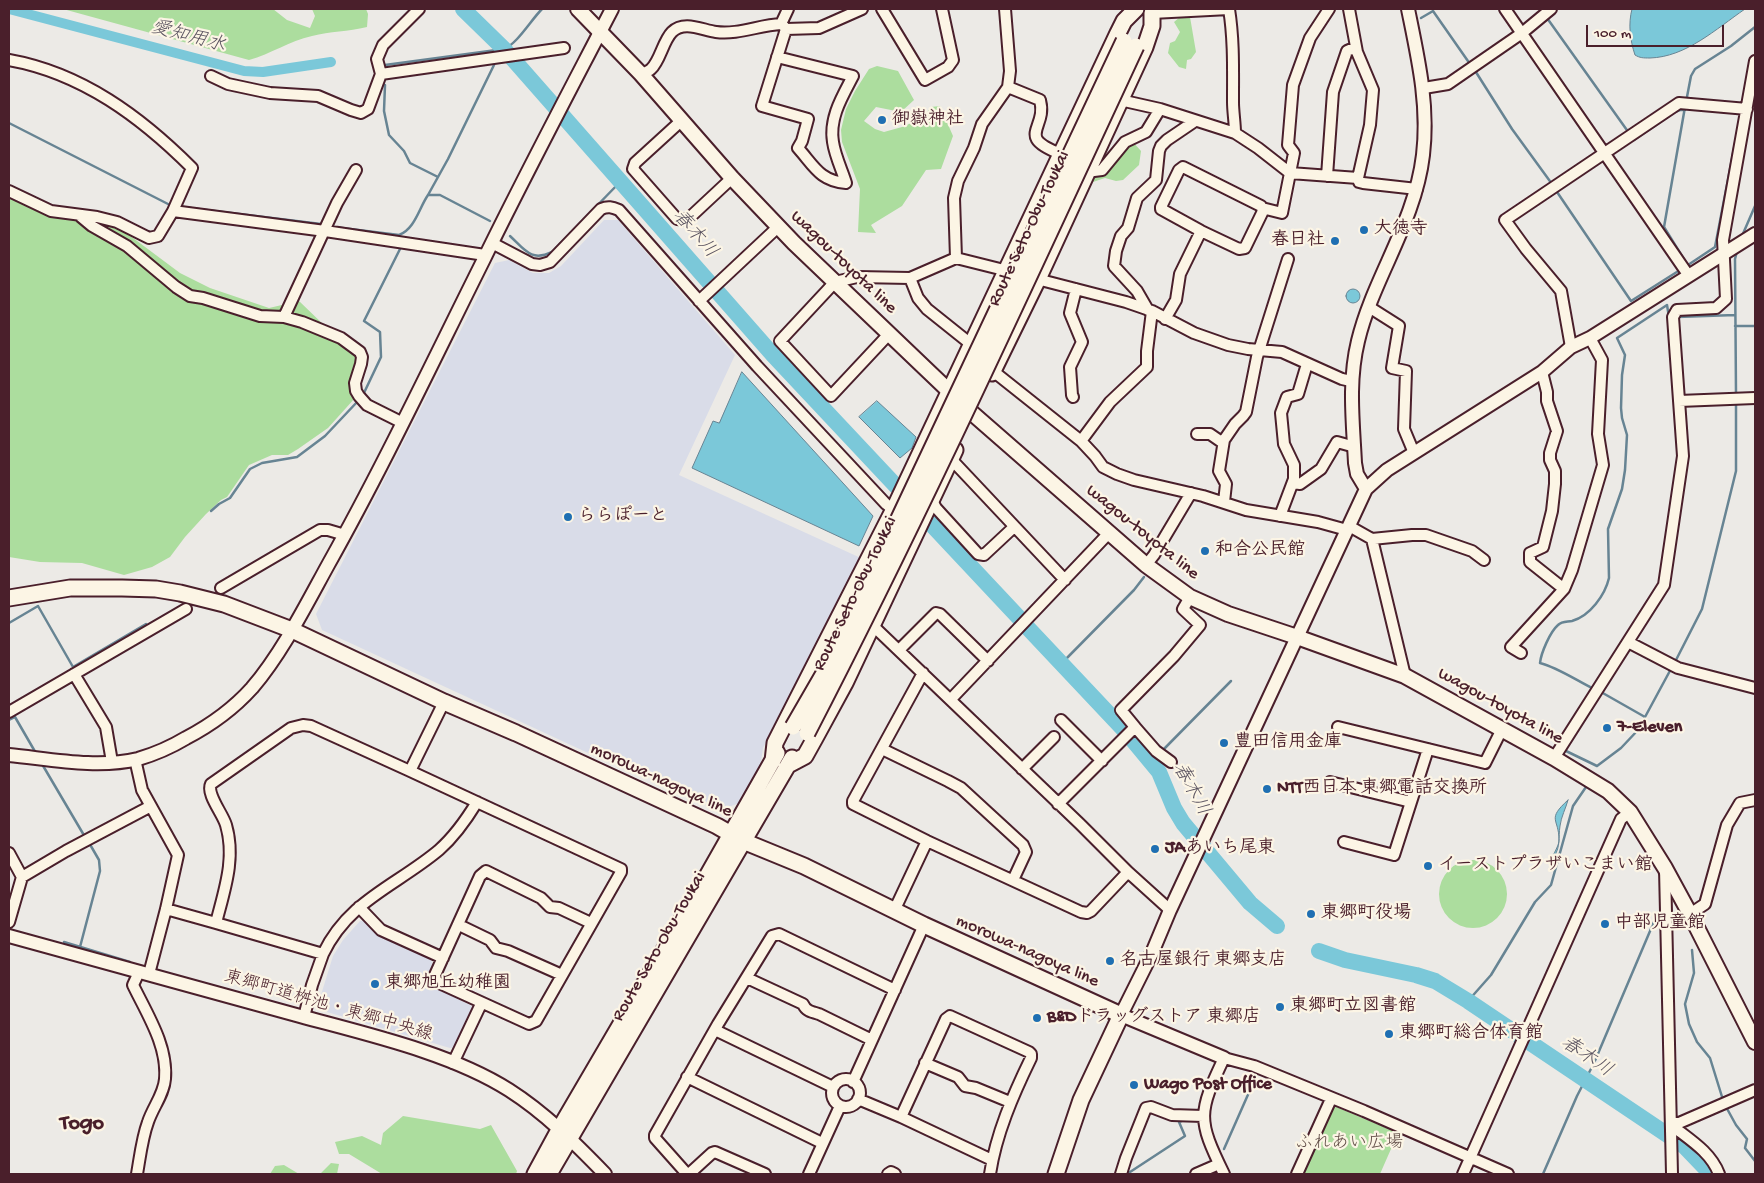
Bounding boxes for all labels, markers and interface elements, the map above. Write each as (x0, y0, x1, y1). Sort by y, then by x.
scale bar (1589, 15, 1726, 47)
water label: 愛知用水 (148, 17, 228, 59)
text: 100 m (1594, 25, 1631, 43)
place label: 御嶽神社 (892, 109, 964, 131)
marker: 御嶽神社 (876, 114, 888, 126)
street label: Route Seto-Obu-Toukai (984, 148, 1076, 310)
water label: 春木川 (667, 206, 721, 264)
street label: wagou-toyota line (785, 207, 901, 319)
place label: 大徳寺 (1374, 219, 1428, 241)
marker: 大徳寺 (1358, 224, 1370, 236)
place label: 春日社 (1271, 230, 1325, 252)
marker: 春日社 (1329, 235, 1341, 247)
street label: wagou-toyota line (1081, 481, 1203, 585)
place label: ららぽーと (578, 506, 668, 528)
marker: ららぽーと (562, 511, 574, 523)
street label: Route Seto-Obu-Toukai (809, 513, 903, 675)
place label: 和合公民館 (1215, 540, 1305, 562)
marker: 和合公民館 (1199, 545, 1211, 557)
street label: wagou-toyota line (1434, 664, 1566, 750)
place label: 7-Eleven (1617, 717, 1682, 739)
marker: 7-Eleven (1601, 722, 1613, 734)
place label: 豊田信用金庫 (1234, 732, 1342, 754)
marker: 豊田信用金庫 (1218, 737, 1230, 749)
street label: morowa-nagoya line (586, 739, 736, 823)
water label: 春木川 (1166, 760, 1214, 820)
place label: NTT西日本 東郷電話交換所 (1277, 778, 1487, 800)
marker: NTT西日本 東郷電話交換所 (1261, 783, 1273, 795)
place label: JAあいち尾東 (1165, 838, 1275, 860)
marker: JAあいち尾東 (1149, 843, 1161, 855)
place label: イーストプラザいこまい館 (1438, 855, 1653, 877)
marker: イーストプラザいこまい館 (1422, 860, 1434, 872)
street label: Route Seto-Obu-Toukai (608, 868, 712, 1026)
place label: 東郷町役場 (1321, 903, 1411, 925)
marker: 東郷町役場 (1305, 908, 1317, 920)
street label: morowa-nagoya line (952, 911, 1102, 993)
place label: 中部児童館 (1615, 913, 1705, 935)
marker: 中部児童館 (1599, 918, 1611, 930)
place label: 名古屋銀行 東郷支店 (1120, 950, 1286, 972)
marker: 名古屋銀行 東郷支店 (1104, 955, 1116, 967)
street label: 東郷町道桝池・東郷中央線 (221, 967, 435, 1047)
place label: 東郷旭丘幼稚園 (385, 973, 511, 995)
marker: 東郷旭丘幼稚園 (369, 978, 381, 990)
place label: 東郷町立図書館 (1290, 996, 1416, 1018)
marker: 東郷町立図書館 (1274, 1001, 1286, 1013)
place label: B&Dドラッグストア 東郷店 (1047, 1007, 1260, 1029)
marker: B&Dドラッグストア 東郷店 (1031, 1012, 1043, 1024)
place label: 東郷町総合体育館 (1399, 1023, 1543, 1045)
marker: 東郷町総合体育館 (1383, 1028, 1395, 1040)
water label: 春木川 (1556, 1033, 1616, 1083)
place label: Wago Post Office (1144, 1074, 1272, 1096)
marker: Wago Post Office (1128, 1079, 1140, 1091)
district label: Togo (60, 1112, 104, 1138)
park label: ふれあい広場 (1295, 1133, 1403, 1155)

